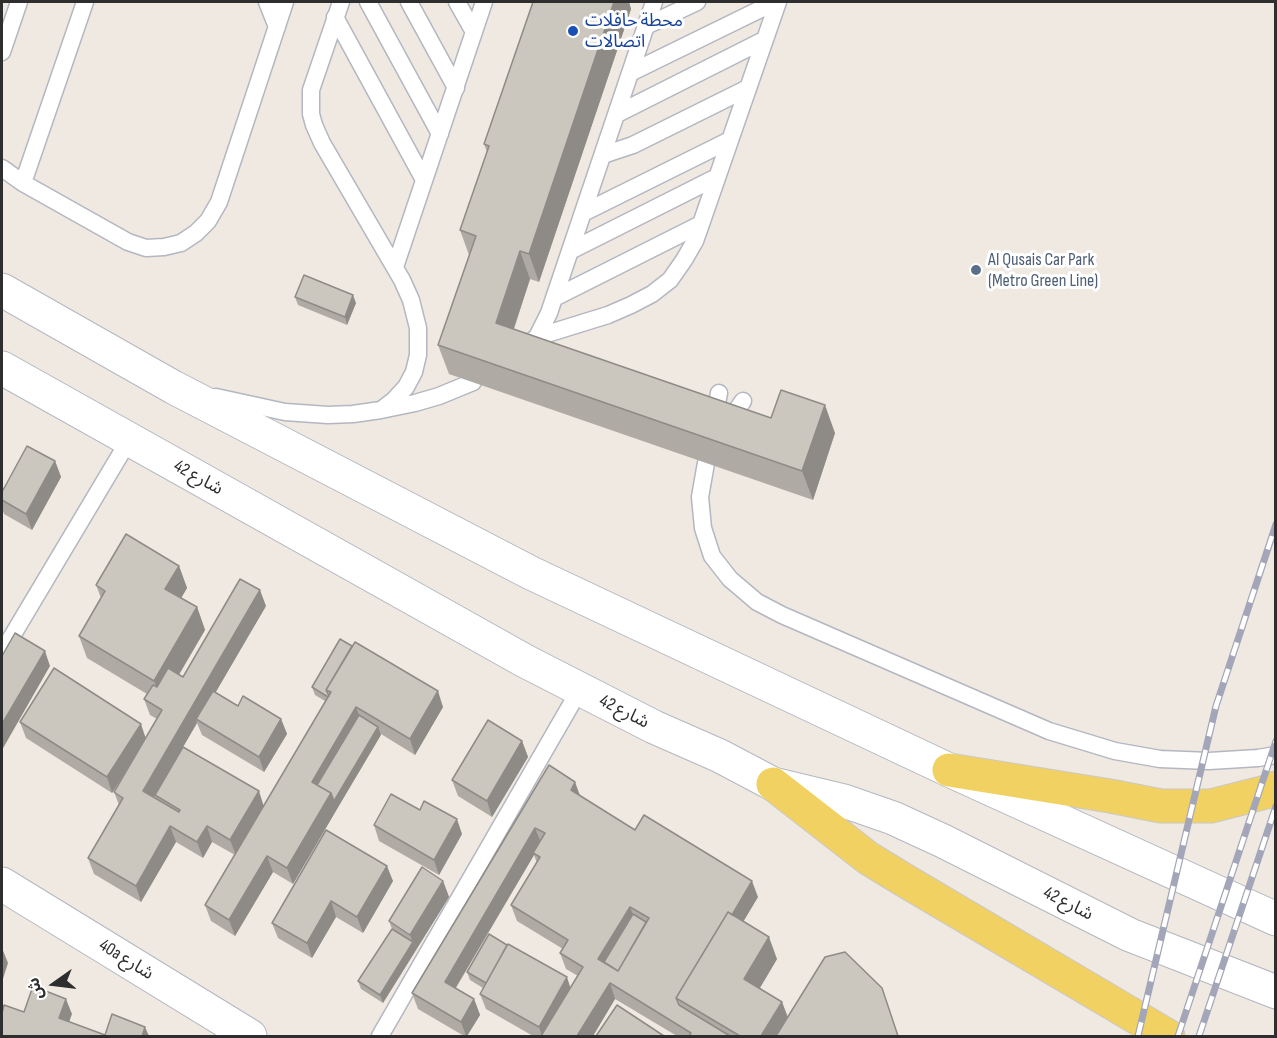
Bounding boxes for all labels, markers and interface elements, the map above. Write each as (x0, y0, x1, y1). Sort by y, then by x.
place label: محطة حافلات اتصالات (585, 10, 683, 52)
marker: محطة حافلات اتصالات (566, 24, 580, 38)
place label: Al Qusais Car Park (Metro Green Line) (988, 249, 1098, 292)
marker: Al Qusais Car Park (Metro Green Line) (969, 263, 983, 277)
street label: شارع 42 (170, 456, 226, 500)
street label: شارع 42 (595, 690, 653, 734)
street label: شارع 42 (1039, 882, 1097, 926)
street label: 40a شارع (95, 935, 157, 985)
north arrow (24, 954, 84, 1014)
text: ش (24, 976, 48, 1001)

